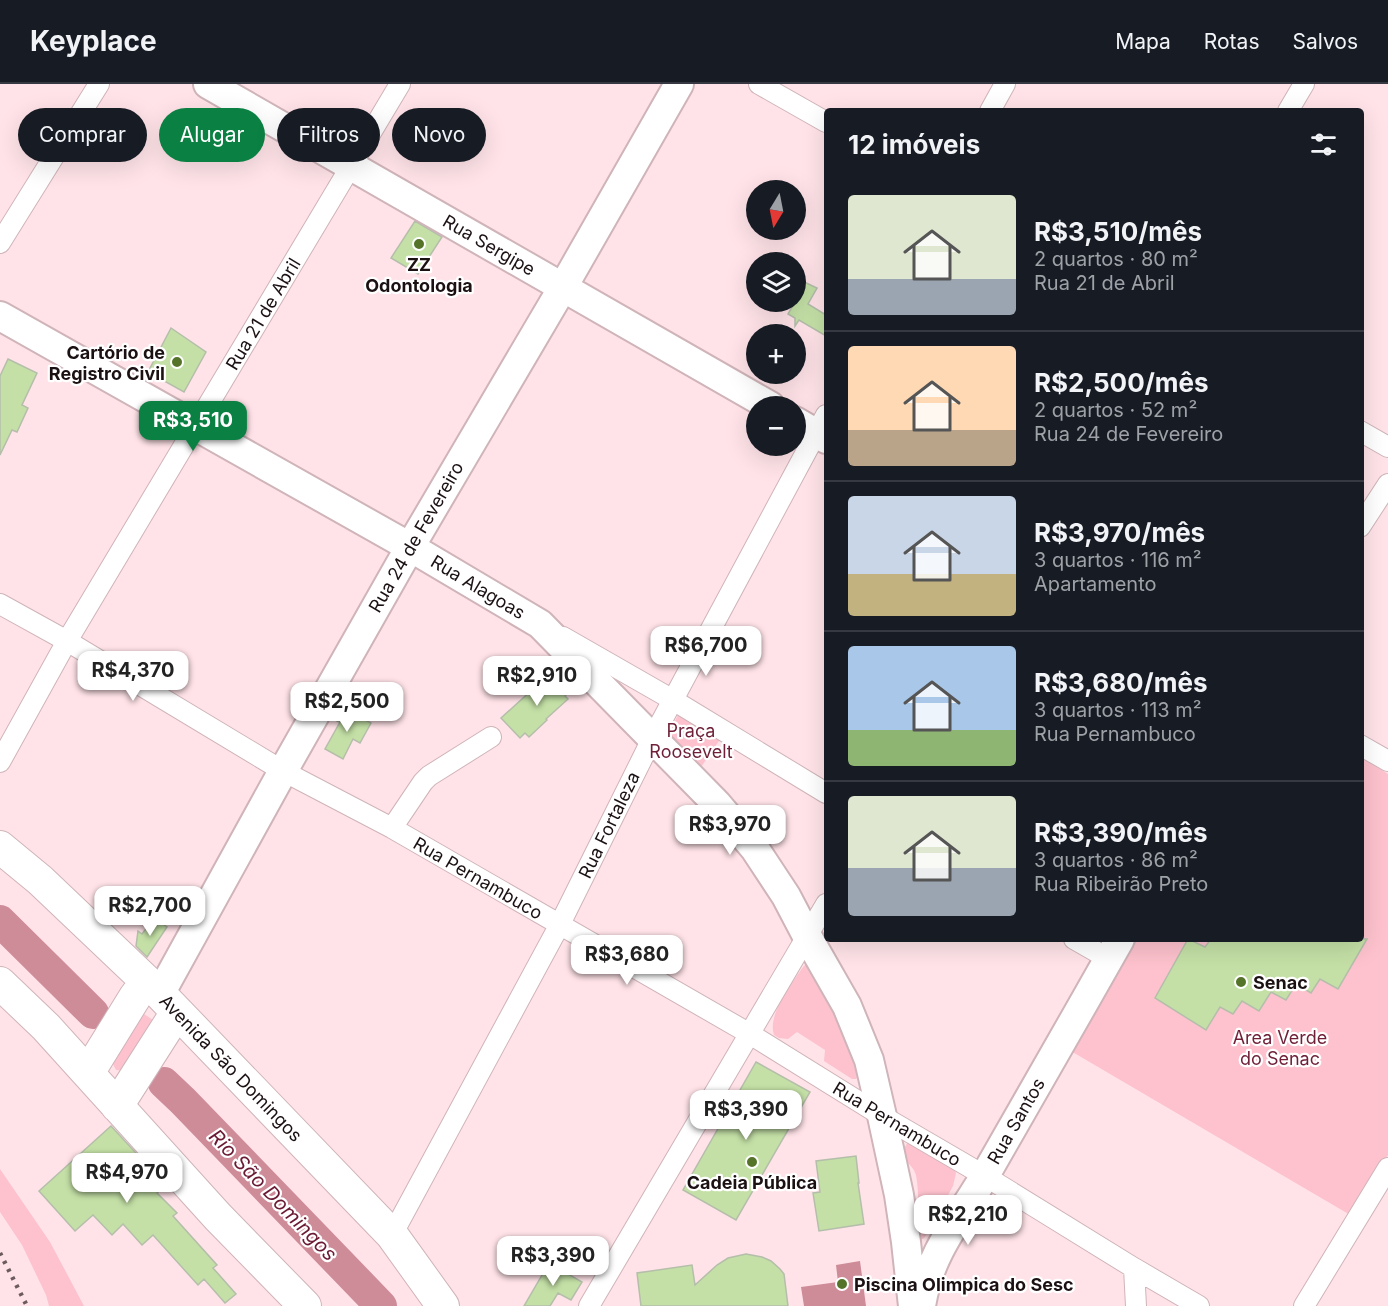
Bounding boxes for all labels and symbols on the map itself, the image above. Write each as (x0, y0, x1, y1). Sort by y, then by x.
north arrow (746, 180, 806, 240)
street label: Rua Sergipe (439, 210, 539, 280)
marker: ZZ Odontologia (412, 237, 426, 251)
street label: Rua 21 de Abril (221, 254, 305, 374)
place label: ZZ Odontologia (365, 254, 473, 296)
place label: Cartório de Registro Civil (49, 342, 165, 384)
marker: Cartório de Registro Civil (170, 355, 184, 369)
pin: R$3,510 (138, 401, 248, 452)
street label: Rua 24 de Fevereiro (364, 458, 468, 616)
street label: Rua Alagoas (427, 551, 529, 623)
pin: R$6,700 (651, 626, 761, 677)
pin: R$4,370 (78, 651, 188, 702)
pin: R$2,910 (482, 656, 592, 707)
pin: R$2,500 (292, 682, 402, 733)
park label: Praça Roosevelt (649, 720, 733, 762)
street label: Rua Fortaleza (574, 768, 644, 882)
pin: R$3,970 (675, 805, 785, 856)
street label: Rua Pernambuco (410, 833, 546, 923)
pin: R$2,700 (95, 886, 205, 937)
pin: R$3,680 (572, 935, 682, 986)
place label: Senac (1253, 972, 1308, 993)
marker: Senac (1234, 975, 1248, 989)
street label: Avenida São Domingos (155, 990, 307, 1146)
park label: Area Verde do Senac (1233, 1027, 1327, 1069)
street label: Rua Santos (983, 1074, 1049, 1168)
street label: Rua Pernambuco (829, 1078, 965, 1170)
pin: R$3,390 (691, 1090, 801, 1141)
water label: Rio São Domingos (204, 1124, 342, 1266)
pin: R$4,970 (72, 1153, 182, 1204)
marker: Cadeia Pública (745, 1155, 759, 1169)
place label: Cadeia Pública (687, 1172, 817, 1193)
pin: R$2,210 (913, 1195, 1023, 1246)
pin: R$3,390 (498, 1236, 608, 1287)
place label: Piscina Olimpica do Sesc (854, 1274, 1074, 1295)
marker: Piscina Olimpica do Sesc (835, 1277, 849, 1291)

